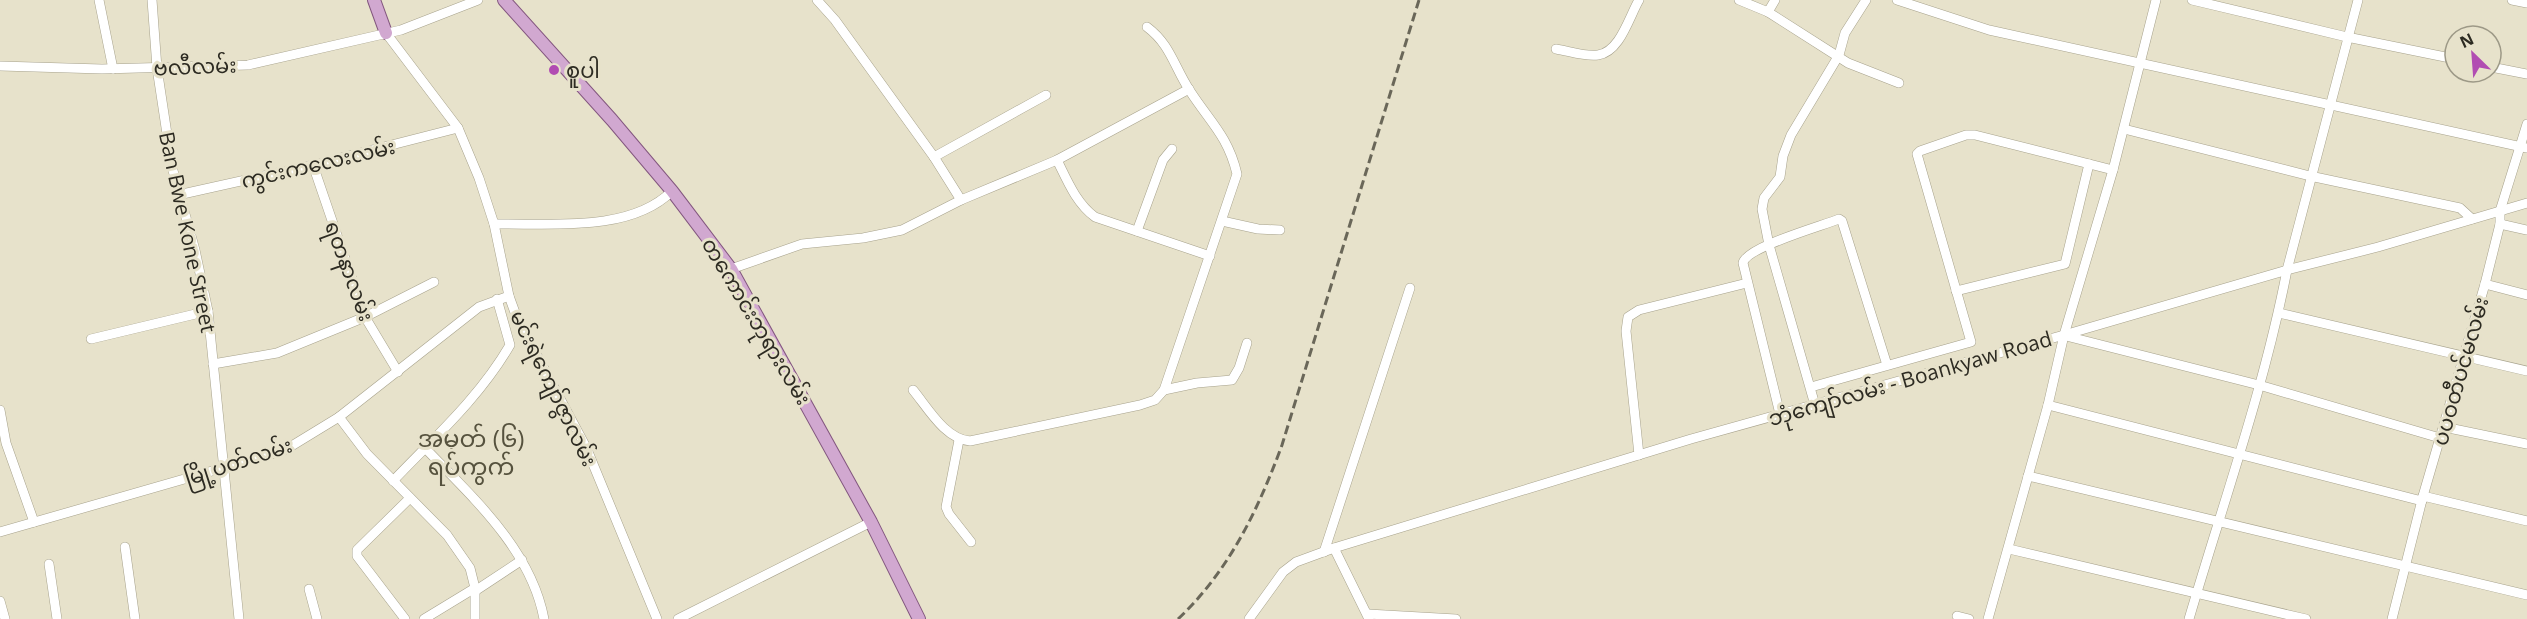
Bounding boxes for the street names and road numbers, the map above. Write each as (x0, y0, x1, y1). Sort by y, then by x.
street label: ဗလီလမ်း (153, 50, 237, 81)
street label: Ban Bwe Kone Street (153, 129, 223, 335)
street label: ကွင်းကလေးလမ်း (238, 131, 398, 197)
street label: ရတနာလမ်း (315, 217, 382, 326)
street label: တကောင်းဘုရားလမ်း (692, 232, 819, 412)
street label: ပပဝတီပင်မလမ်း (2424, 293, 2495, 449)
street label: မင်းရဲကျော်ဇွာလမ်း (500, 305, 605, 473)
street label: ဘုံကျော်လမ်း - Boankyaw Road (1765, 323, 2056, 437)
street label: မြို့ပတ်လမ်း (180, 429, 297, 495)

